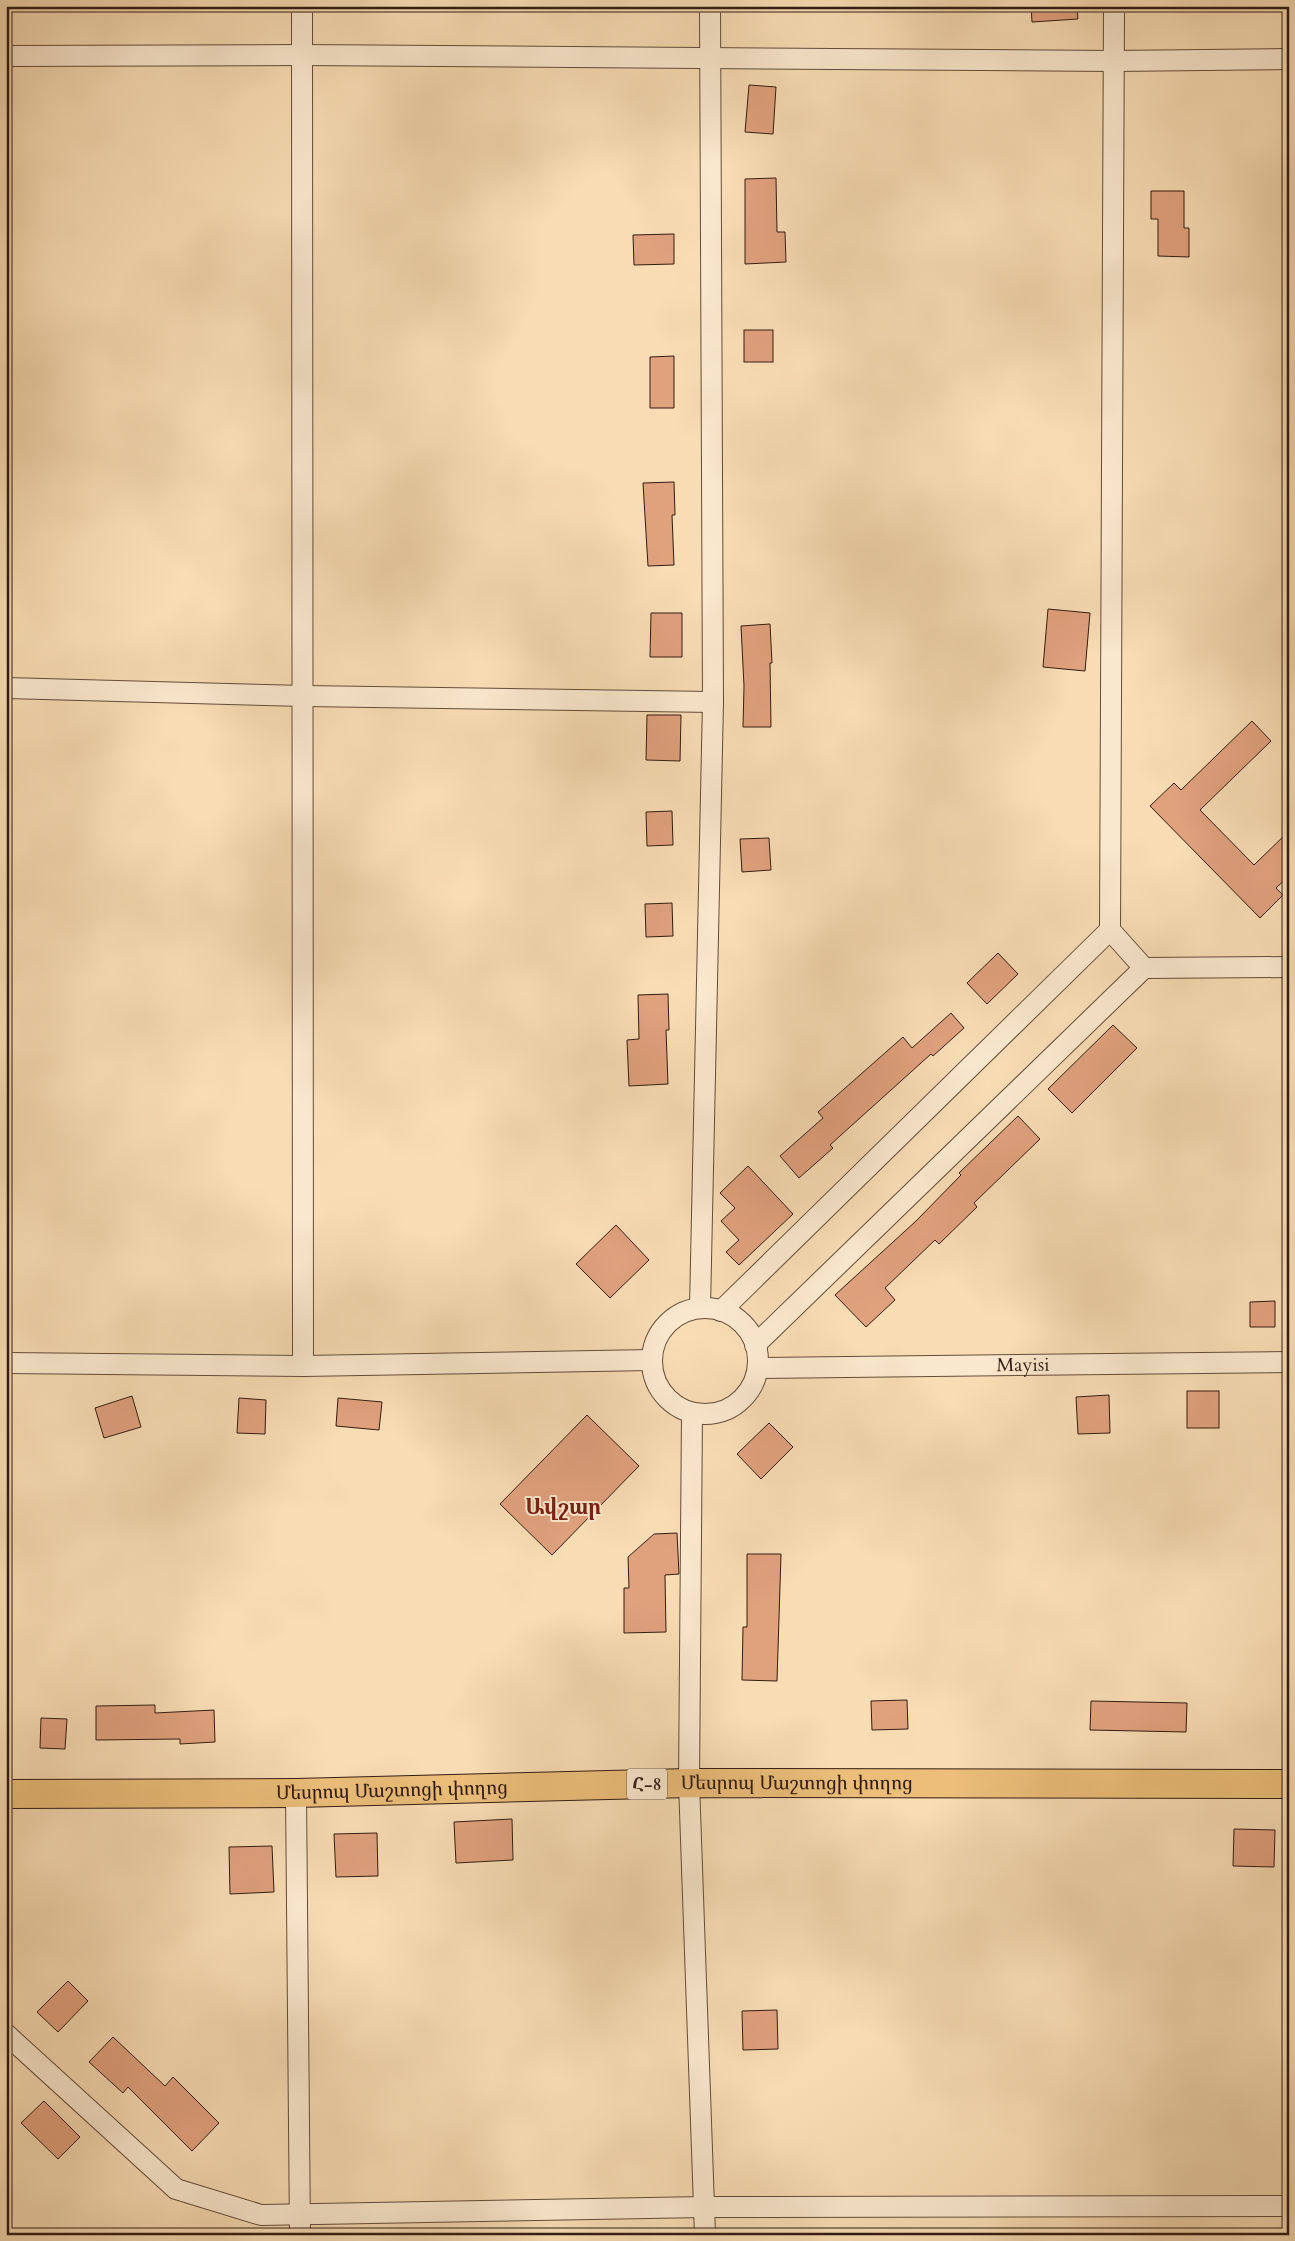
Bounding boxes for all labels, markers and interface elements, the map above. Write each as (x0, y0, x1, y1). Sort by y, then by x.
street label: Mayisi (996, 1352, 1050, 1378)
district label: Ավշար (525, 1493, 601, 1522)
road number: Հ-8 (627, 1768, 667, 1800)
street label: Մեսրոպ Մաշտոցի փողոց (681, 1770, 913, 1796)
street label: Մեսրոպ Մաշտոցի փողոց (276, 1775, 508, 1806)

